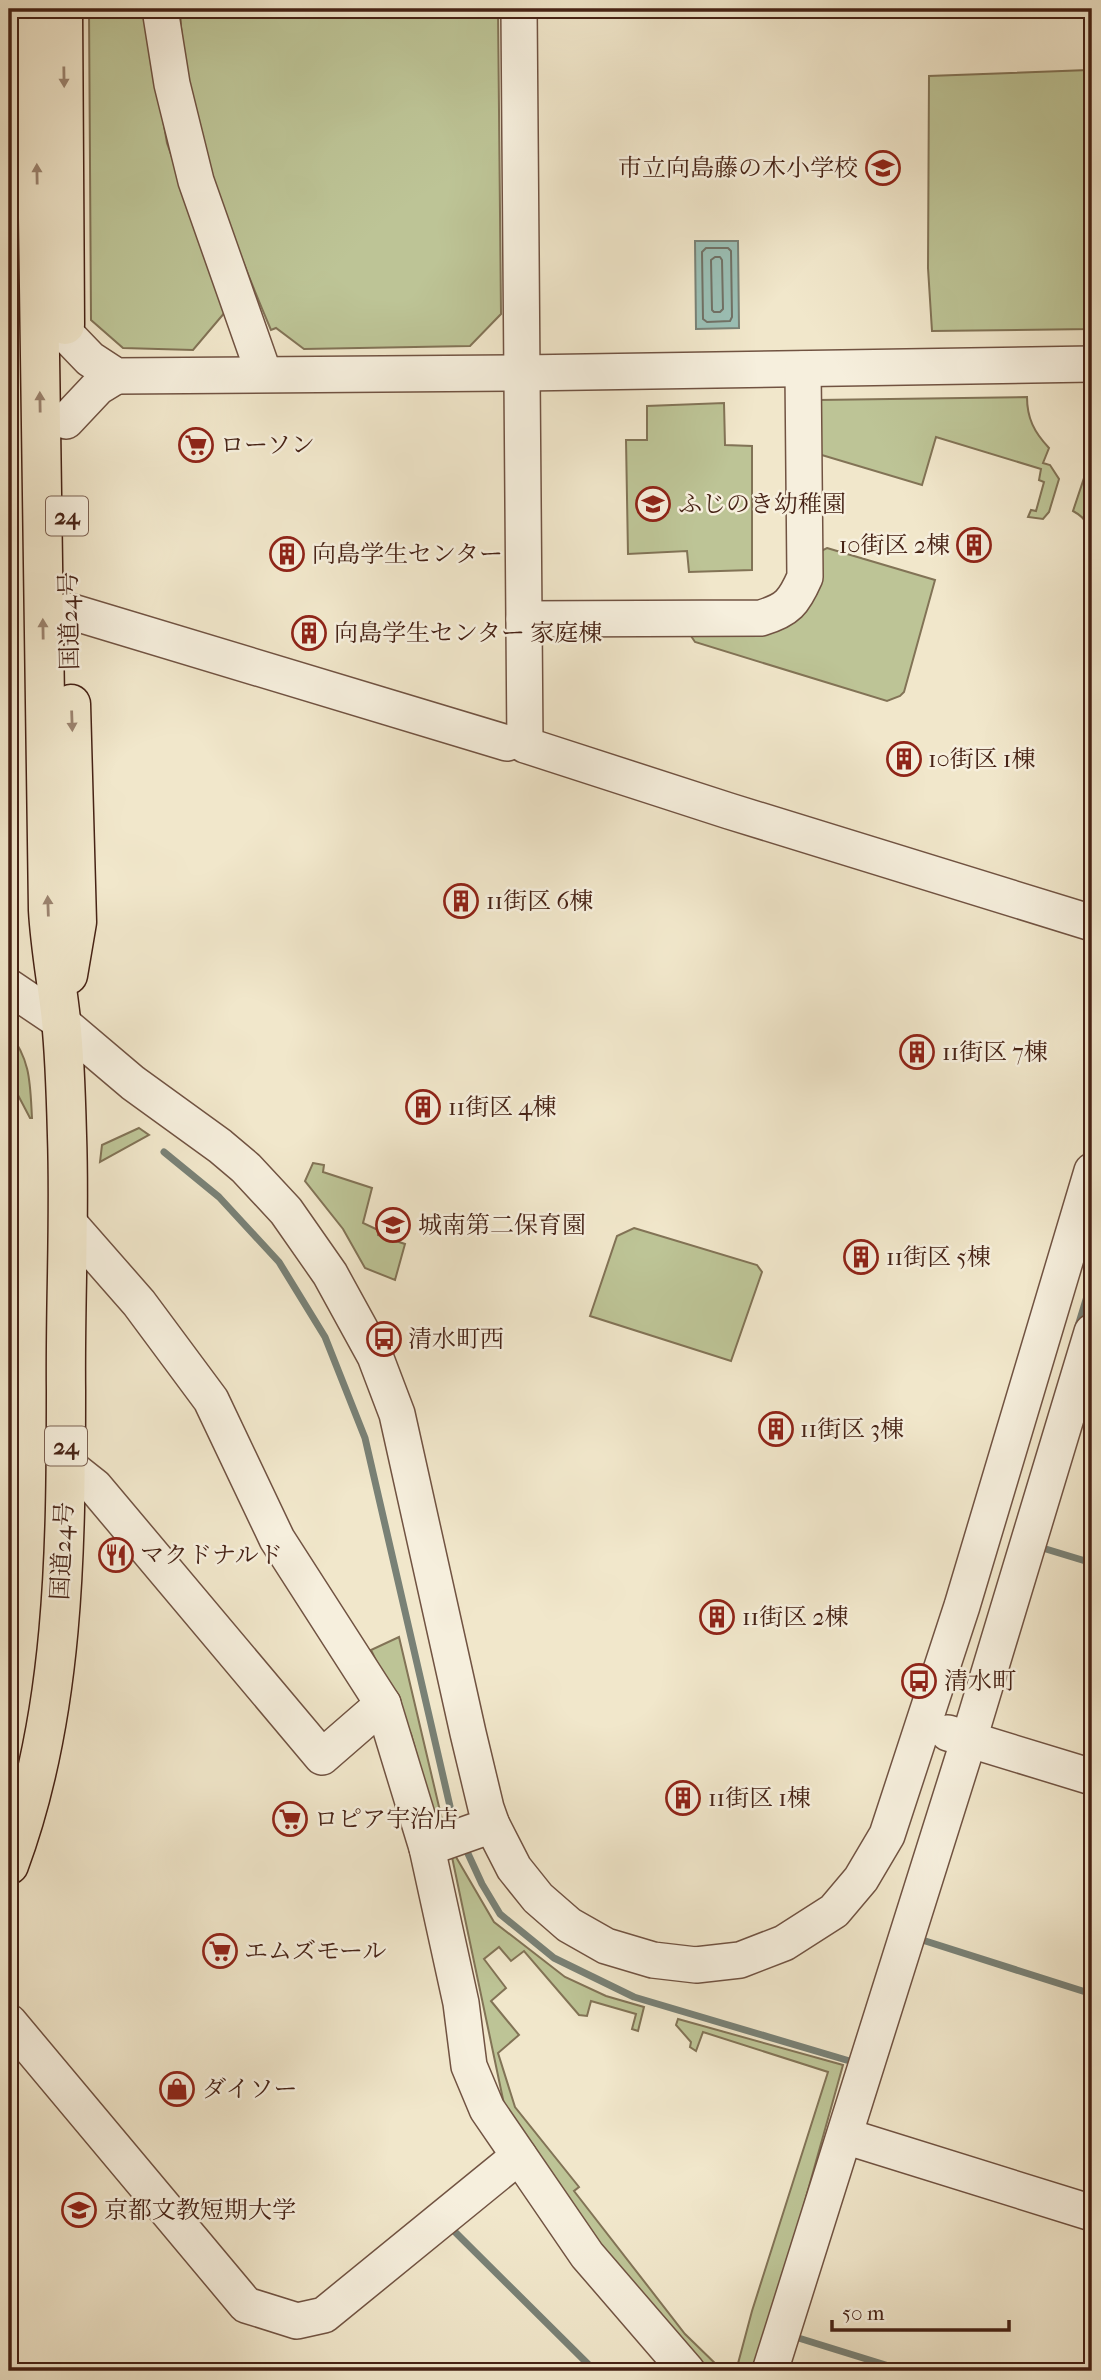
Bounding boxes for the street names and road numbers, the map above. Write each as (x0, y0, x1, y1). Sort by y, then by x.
road number: 24 (46, 496, 88, 536)
street label: 国道24号 (54, 572, 84, 670)
road number: 24 (45, 1427, 87, 1466)
street label: 国道24号 (45, 1501, 79, 1601)

